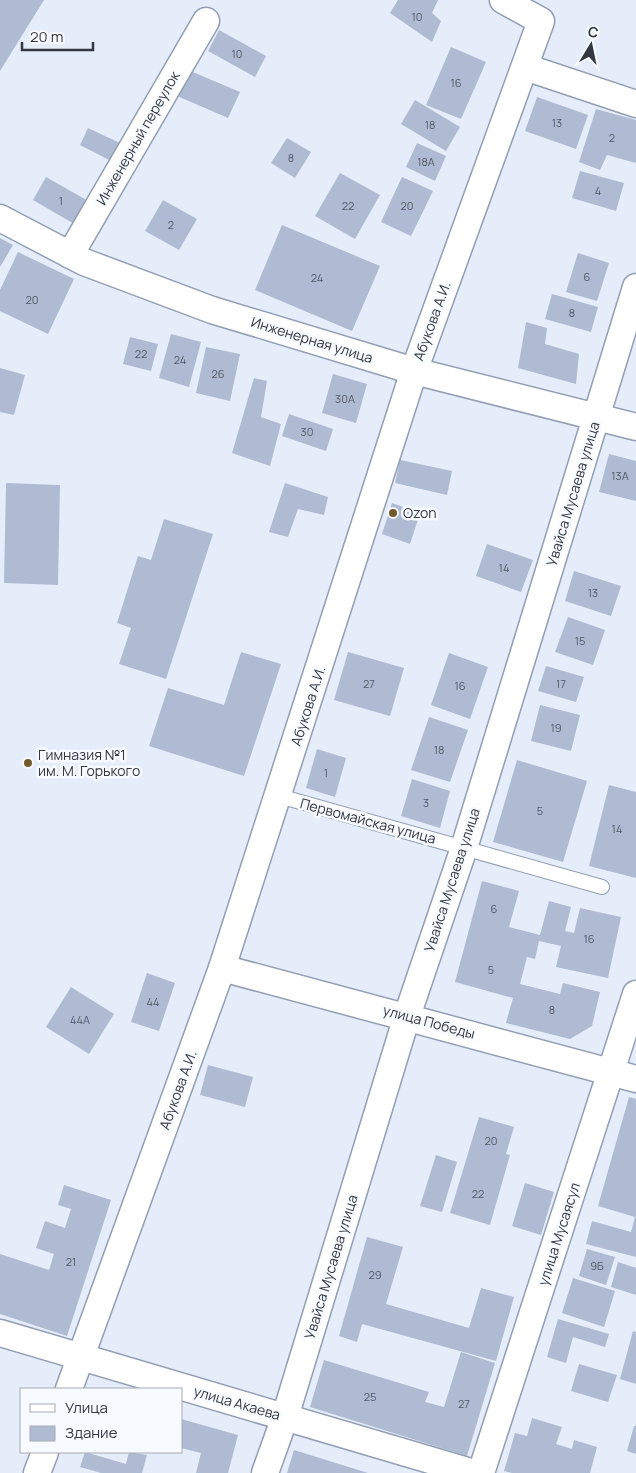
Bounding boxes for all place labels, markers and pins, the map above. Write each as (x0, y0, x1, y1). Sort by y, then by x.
place label: Ozon (403, 503, 437, 522)
marker: Ozon (387, 507, 399, 519)
place label: Гимназия №1 им. М. Горького (38, 745, 140, 780)
marker: Гимназия №1 им. М. Горького (22, 757, 34, 769)

